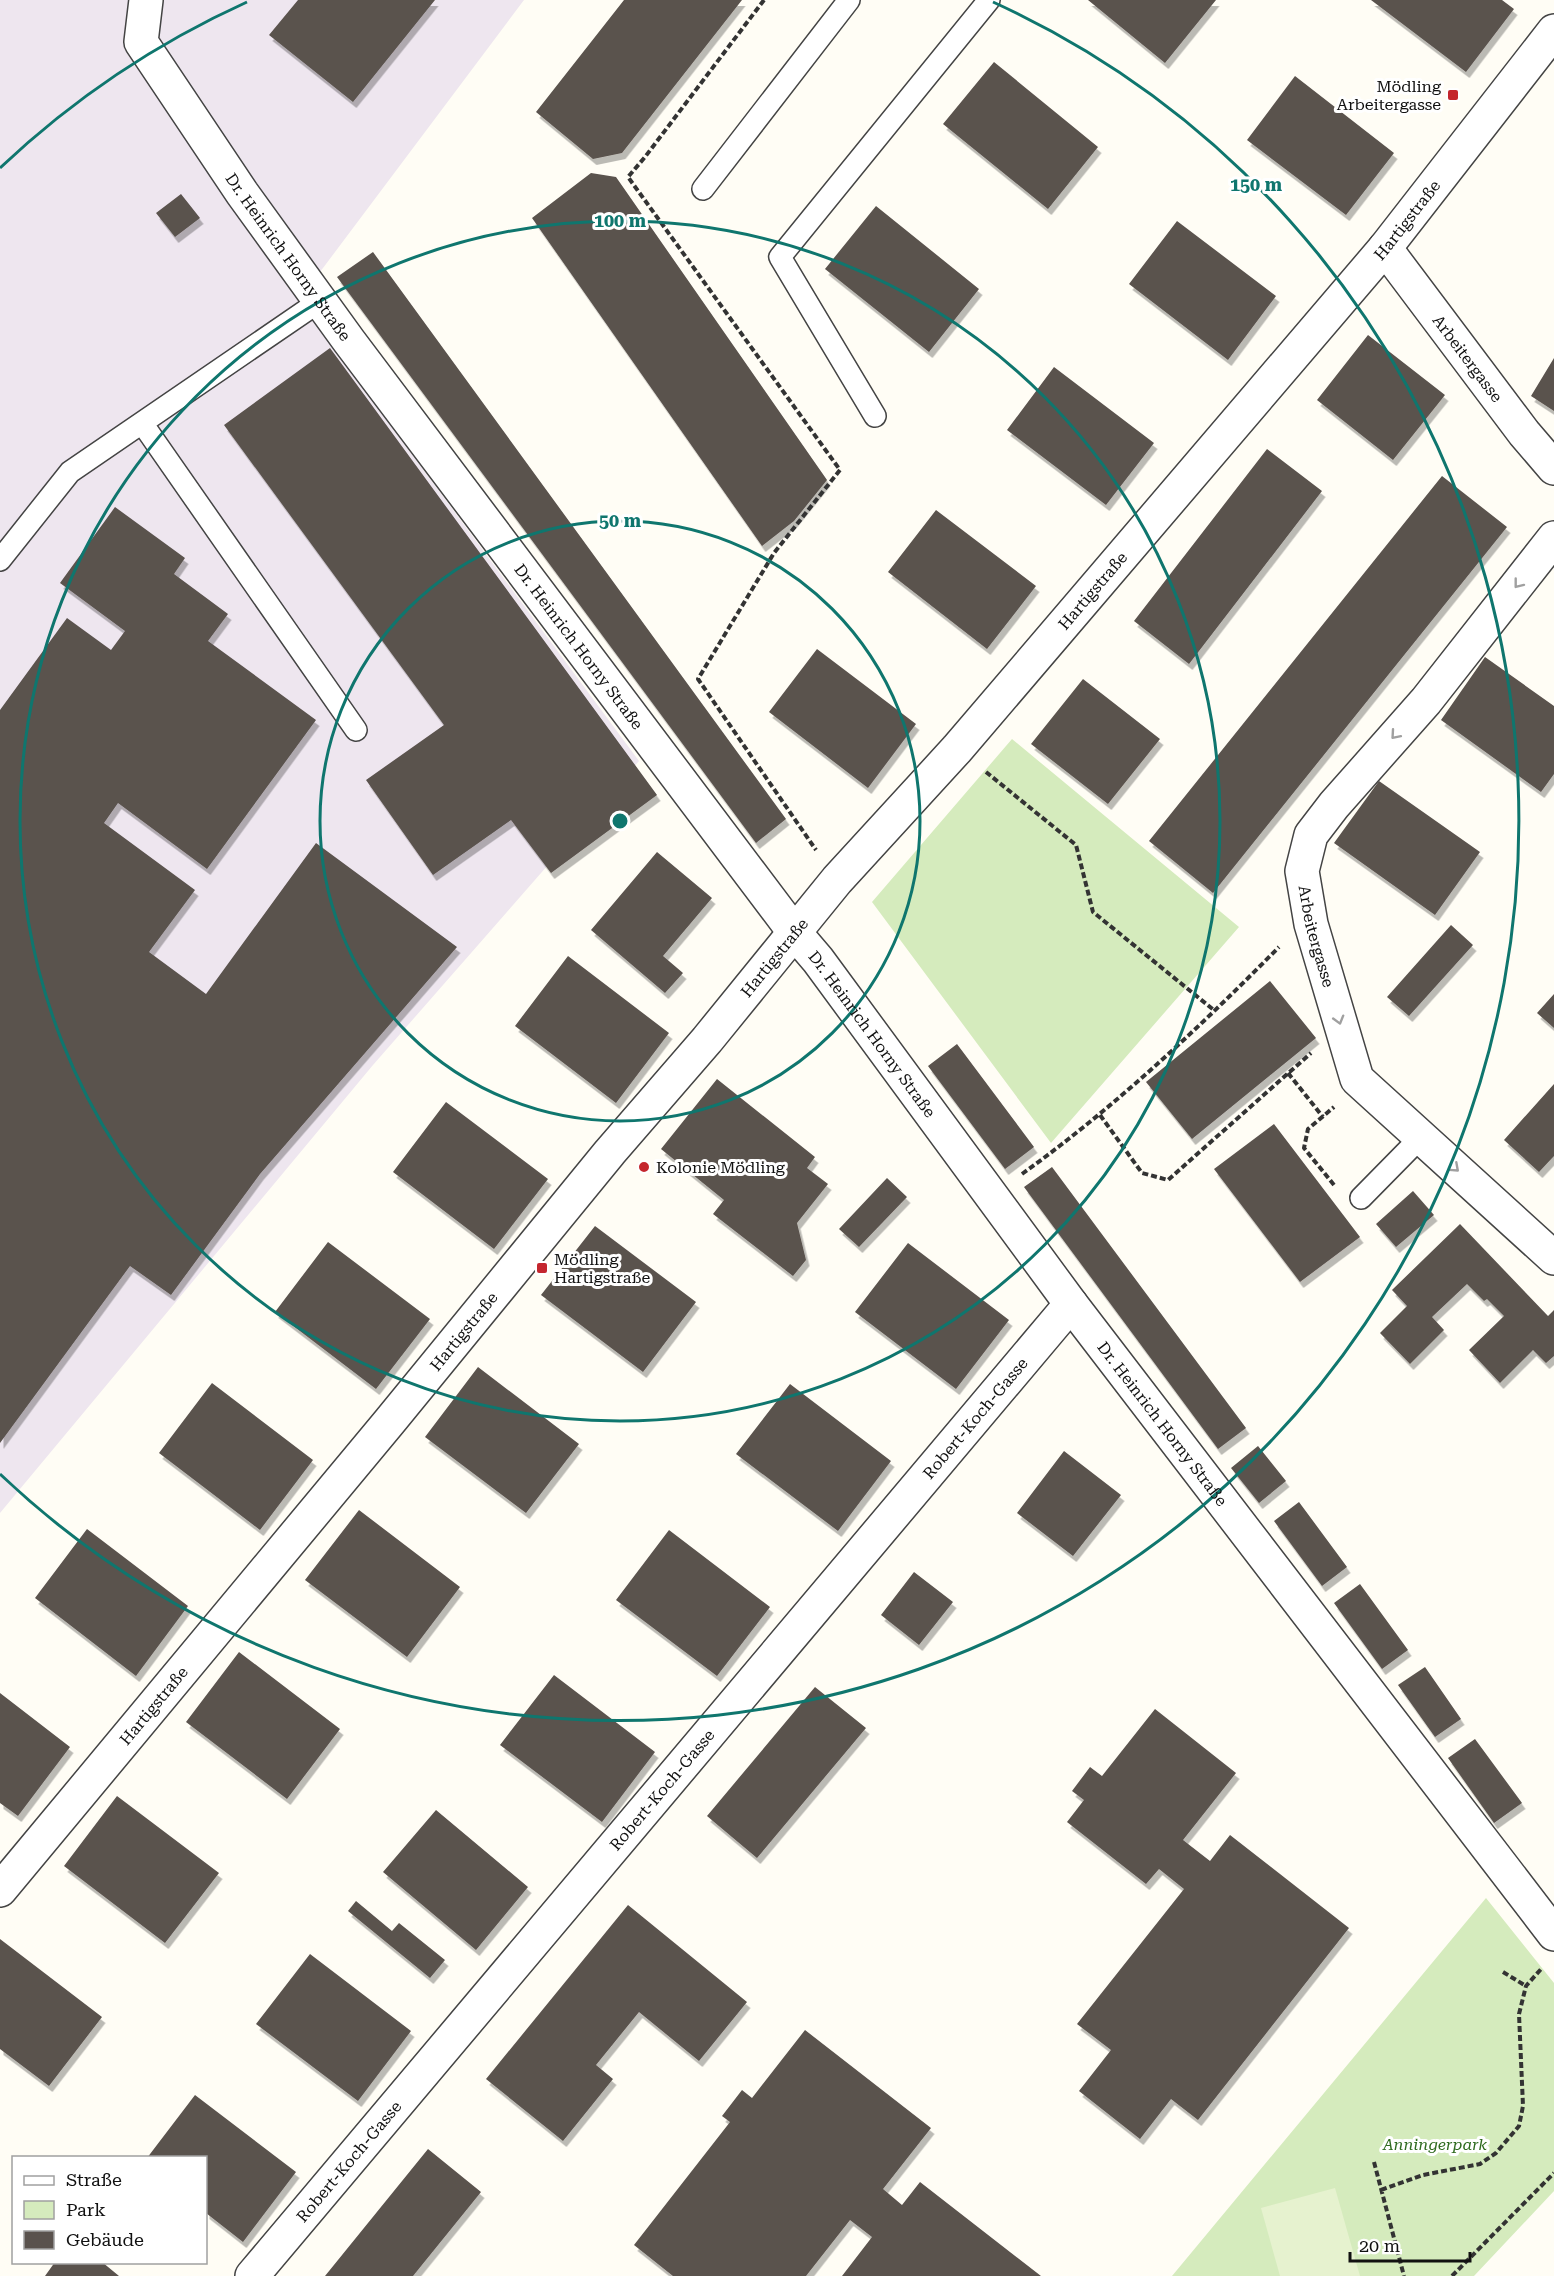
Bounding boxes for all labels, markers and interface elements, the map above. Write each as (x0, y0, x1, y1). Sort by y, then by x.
place label: Mödling Arbeitergasse (1337, 77, 1442, 114)
marker: Mödling Arbeitergasse (1446, 88, 1460, 102)
street label: Dr. Heinrich Horny Straße (221, 170, 355, 345)
text: 150 m (1230, 174, 1283, 195)
street label: Hartigstraße (1370, 176, 1444, 264)
text: 100 m (594, 210, 647, 231)
street label: Arbeitergasse (1429, 311, 1507, 406)
text: 50 m (599, 510, 642, 531)
street label: Hartigstraße (1054, 548, 1131, 634)
street label: Dr. Heinrich Horny Straße (510, 560, 647, 733)
one-way arrow (1514, 577, 1525, 588)
one-way arrow (1392, 728, 1403, 739)
centre of rings (610, 811, 630, 831)
street label: Arbeitergasse (1295, 884, 1338, 990)
street label: Hartigstraße (737, 914, 812, 1001)
street label: Dr. Heinrich Horny Straße (804, 947, 940, 1121)
one-way arrow (1332, 1014, 1344, 1025)
place label: Kolonie Mödling (656, 1158, 786, 1177)
marker: Kolonie Mödling (637, 1160, 651, 1174)
one-way arrow (1449, 1161, 1459, 1172)
place label: Mödling Hartigstraße (554, 1250, 650, 1287)
marker: Mödling Hartigstraße (535, 1261, 549, 1275)
street label: Hartigstraße (426, 1288, 502, 1375)
street label: Dr. Heinrich Horny Straße (1093, 1338, 1231, 1510)
street label: Robert-Koch-Gasse (919, 1354, 1032, 1483)
street label: Hartigstraße (116, 1663, 192, 1749)
street label: Robert-Koch-Gasse (606, 1725, 719, 1854)
street label: Robert-Koch-Gasse (293, 2097, 406, 2226)
park label: Anningerpark (1382, 2135, 1487, 2154)
legend (12, 2156, 207, 2264)
text: Straße (66, 2169, 122, 2190)
text: Park (66, 2199, 106, 2220)
scale bar (1350, 2225, 1470, 2263)
text: Gebäude (66, 2229, 144, 2250)
text: 20 m (1359, 2235, 1400, 2256)

